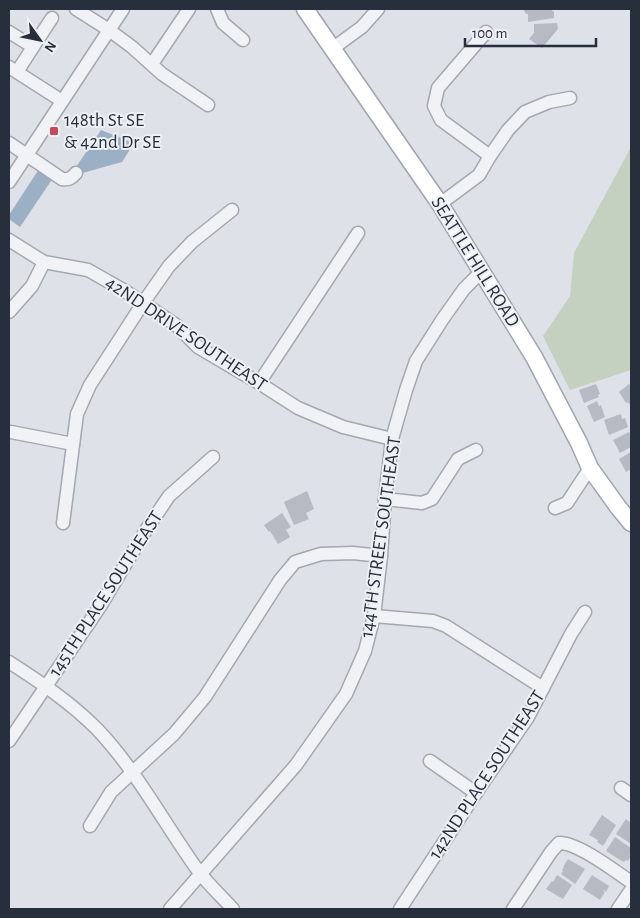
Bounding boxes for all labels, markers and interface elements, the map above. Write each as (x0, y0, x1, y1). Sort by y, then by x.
north arrow (15, 15, 65, 65)
scale bar (465, 15, 596, 47)
text: 100 m (472, 26, 507, 41)
text: N (42, 39, 59, 54)
place label: 148th St SE & 42nd Dr SE (64, 111, 161, 152)
marker: 148th St SE & 42nd Dr SE (48, 125, 60, 137)
street label: SEATTLE HILL ROAD (427, 194, 523, 330)
street label: 42ND DRIVE SOUTHEAST (102, 273, 270, 395)
street label: 144TH STREET SOUTHEAST (357, 435, 405, 639)
street label: 145TH PLACE SOUTHEAST (45, 508, 167, 680)
street label: 142ND PLACE SOUTHEAST (425, 687, 549, 863)

